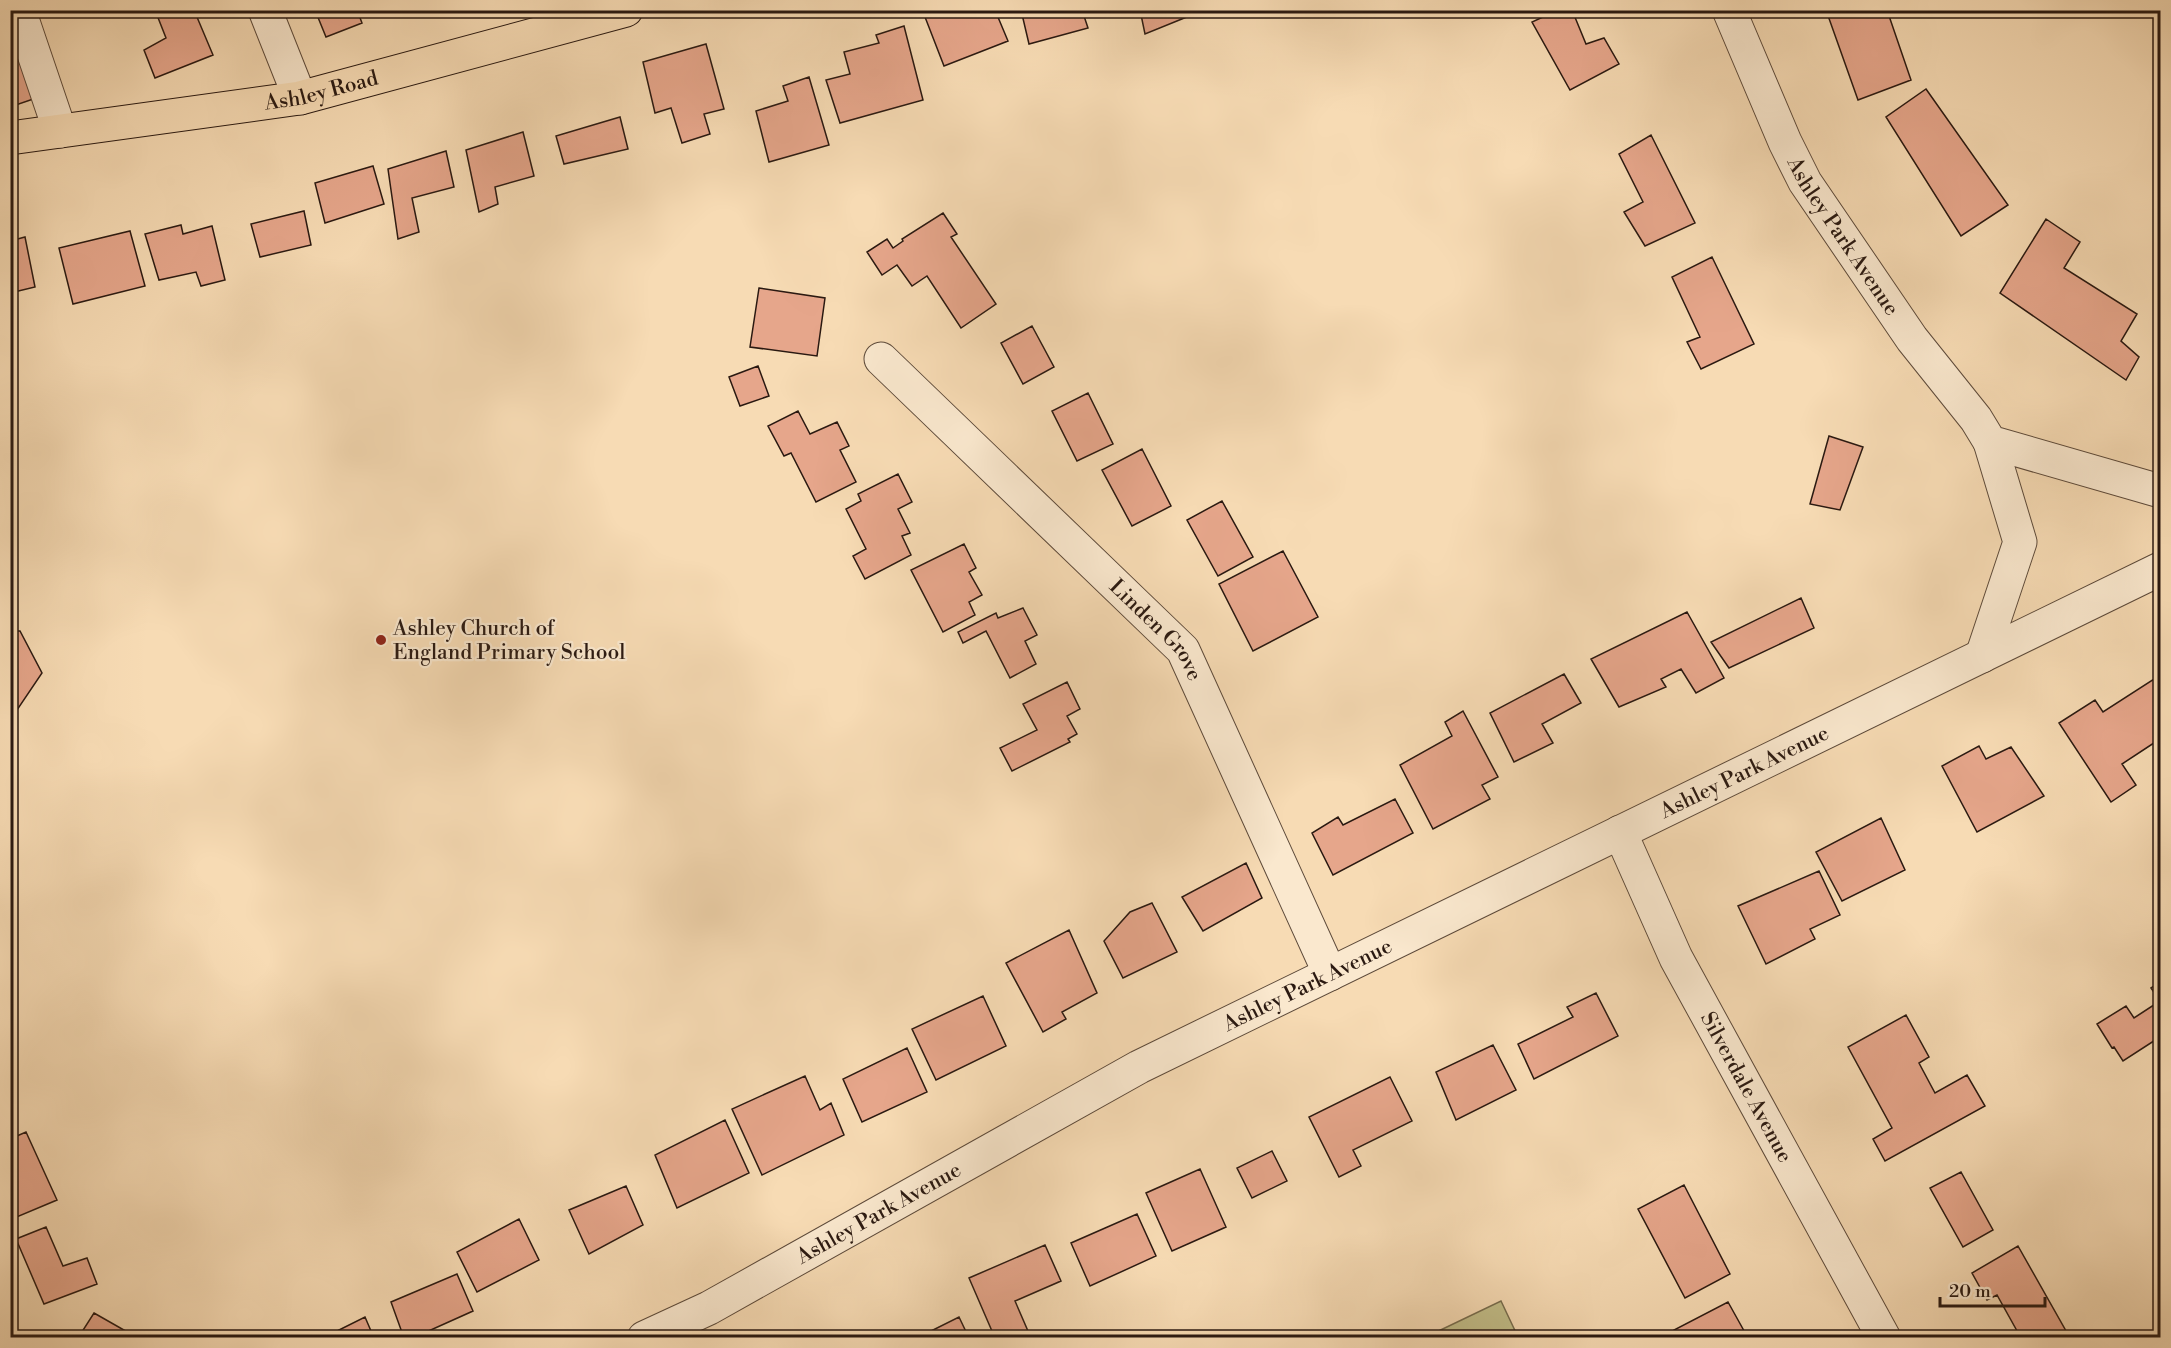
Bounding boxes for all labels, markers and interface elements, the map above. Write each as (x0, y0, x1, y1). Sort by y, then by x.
street label: Ashley Road (262, 65, 381, 117)
street label: Ashley Park Avenue (1780, 152, 1904, 321)
street label: Linden Grove (1103, 574, 1207, 685)
place label: Ashley Church of England Primary School (392, 616, 626, 666)
marker: Ashley Church of England Primary School (374, 633, 388, 647)
street label: Ashley Park Avenue (1655, 720, 1833, 825)
street label: Ashley Park Avenue (1218, 934, 1397, 1038)
street label: Silverdale Avenue (1694, 1008, 1798, 1167)
street label: Ashley Park Avenue (791, 1157, 966, 1271)
scale bar (1940, 1270, 2045, 1308)
text: 20 m (1949, 1280, 1991, 1303)

